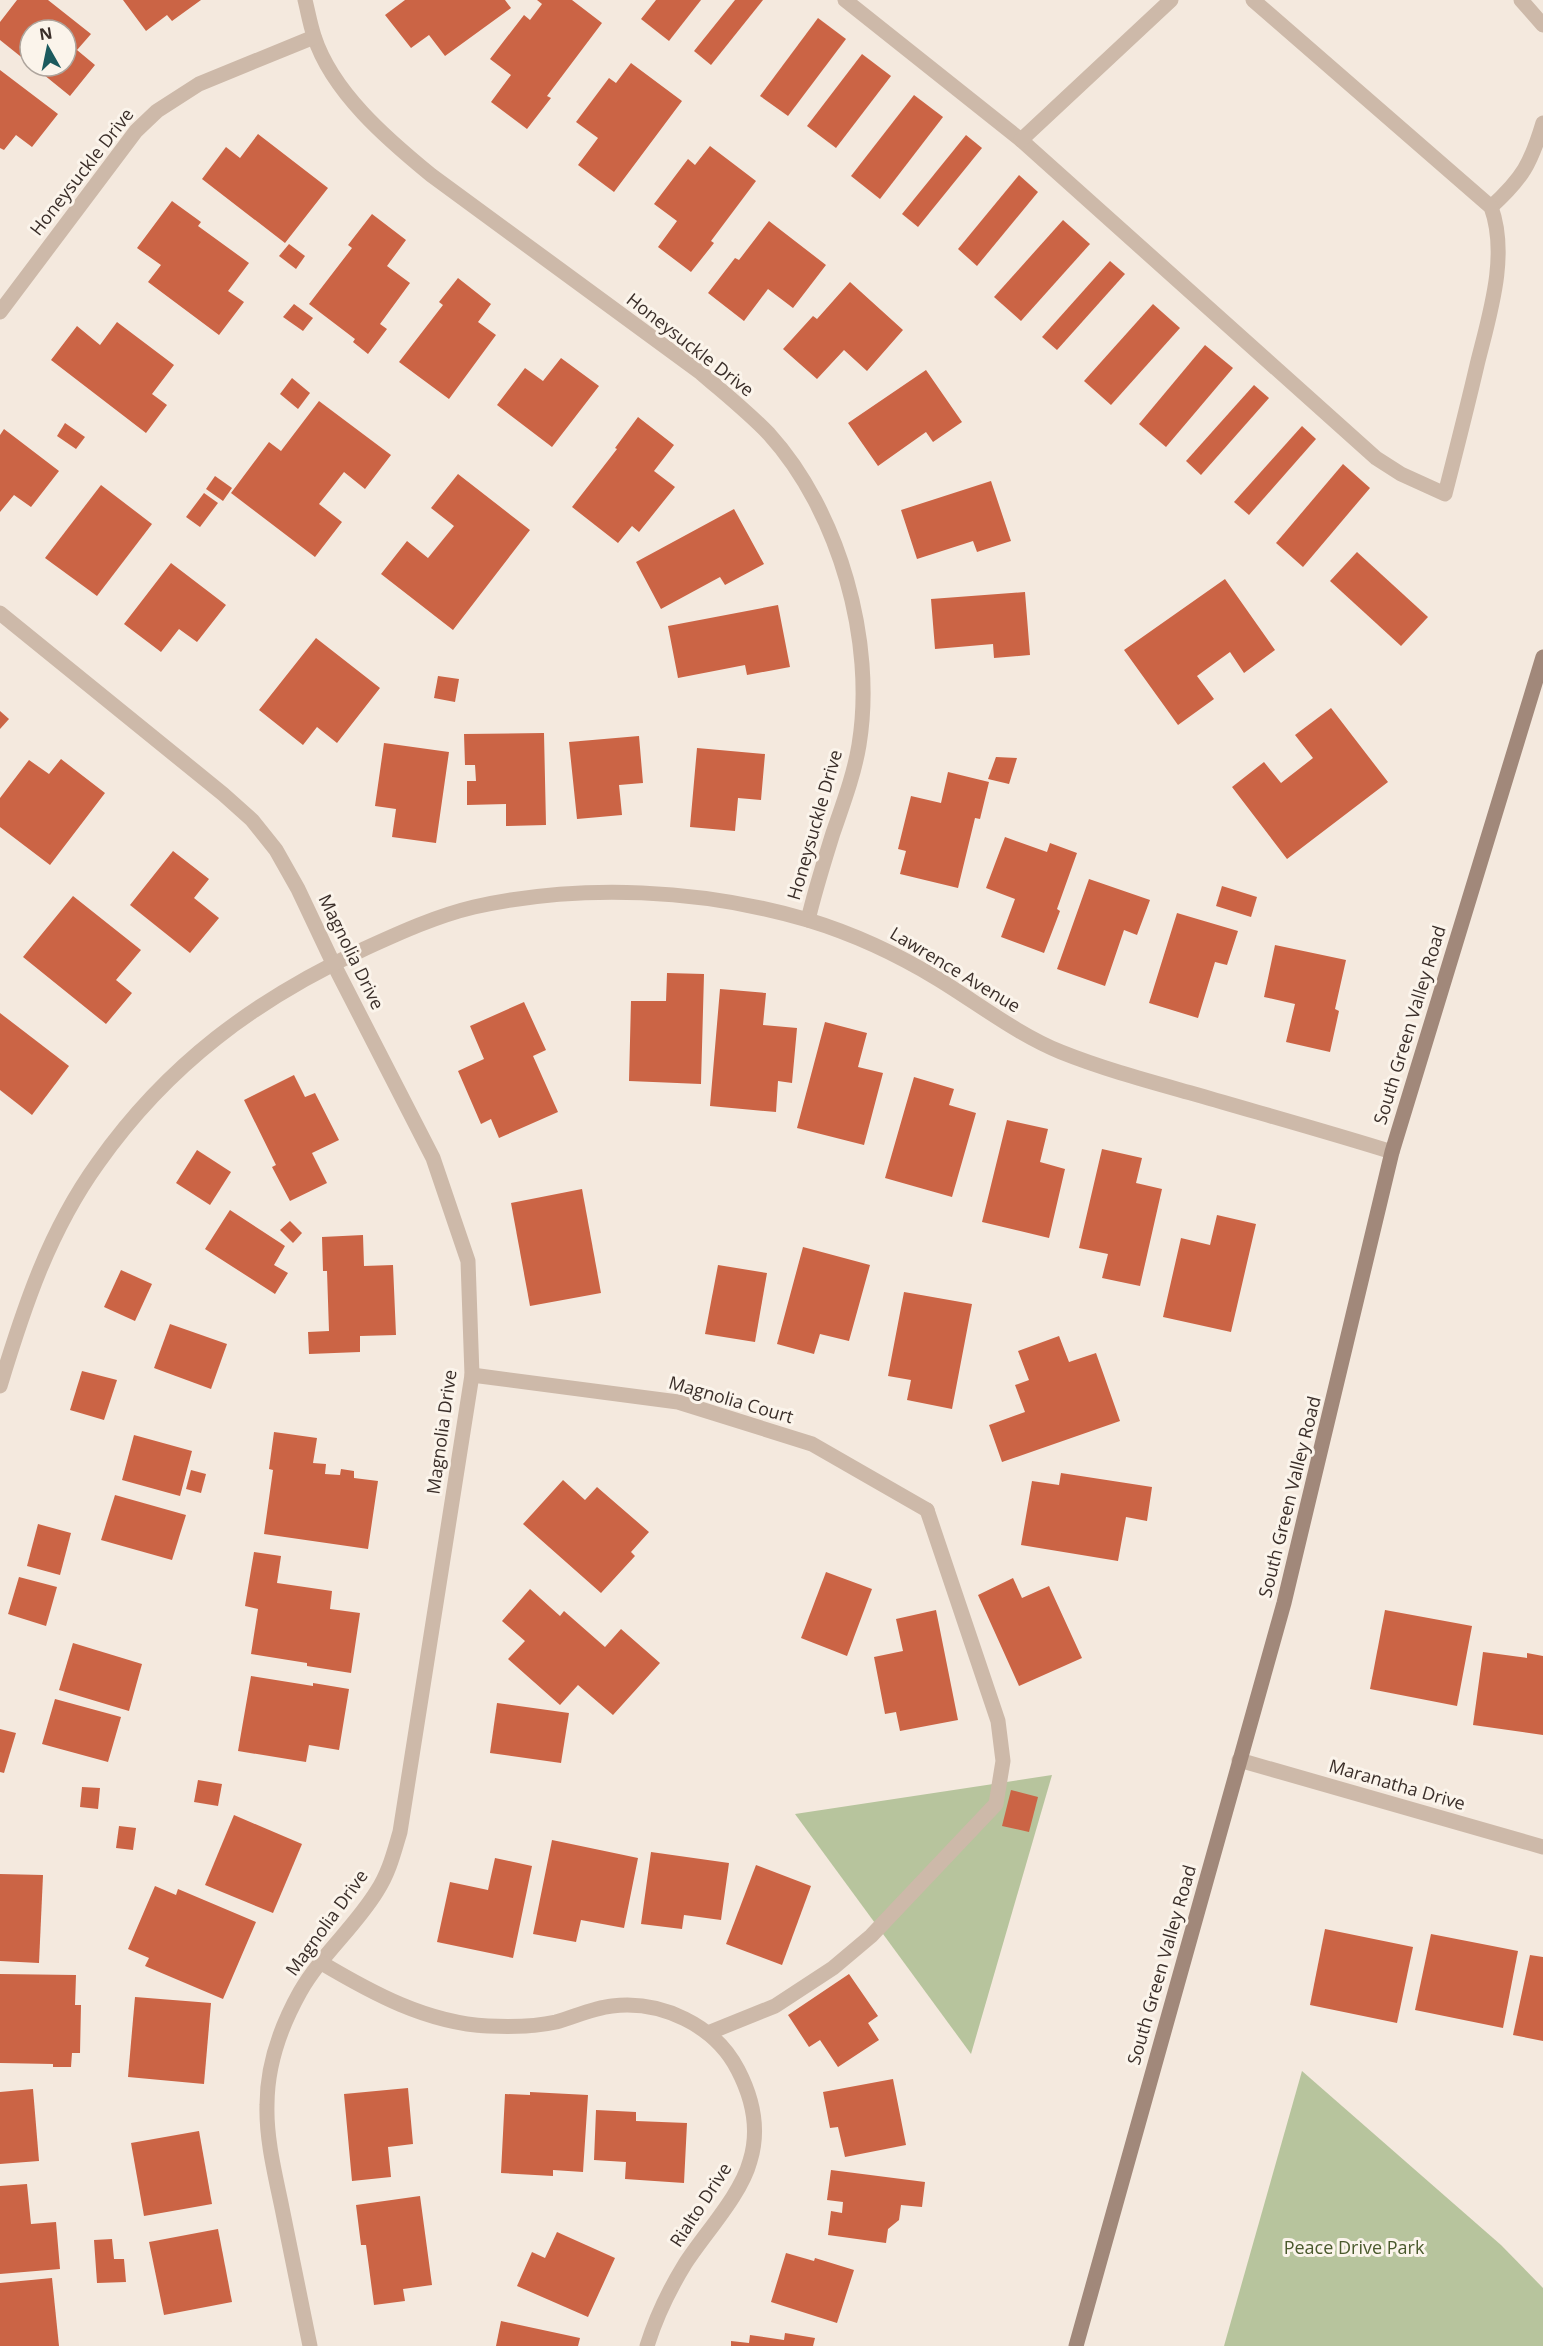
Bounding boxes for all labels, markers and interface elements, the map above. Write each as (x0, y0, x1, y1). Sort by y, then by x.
north arrow (18, 18, 78, 78)
text: N (38, 21, 54, 45)
street label: Honeysuckle Drive (24, 103, 138, 240)
street label: Honeysuckle Drive (622, 287, 759, 401)
street label: Honeysuckle Drive (781, 747, 847, 903)
street label: Magnolia Drive (314, 890, 390, 1013)
street label: Lawrence Avenue (886, 921, 1025, 1018)
street label: South Green Valley Road (1367, 922, 1451, 1127)
street label: Magnolia Drive (420, 1368, 462, 1496)
street label: Magnolia Court (666, 1370, 796, 1428)
street label: South Green Valley Road (1252, 1394, 1326, 1600)
street label: Maranatha Drive (1326, 1753, 1468, 1815)
street label: South Green Valley Road (1121, 1862, 1201, 2067)
street label: Magnolia Drive (280, 1865, 373, 1980)
street label: Rialto Drive (664, 2158, 736, 2251)
park label: Peace Drive Park (1284, 2235, 1425, 2259)

